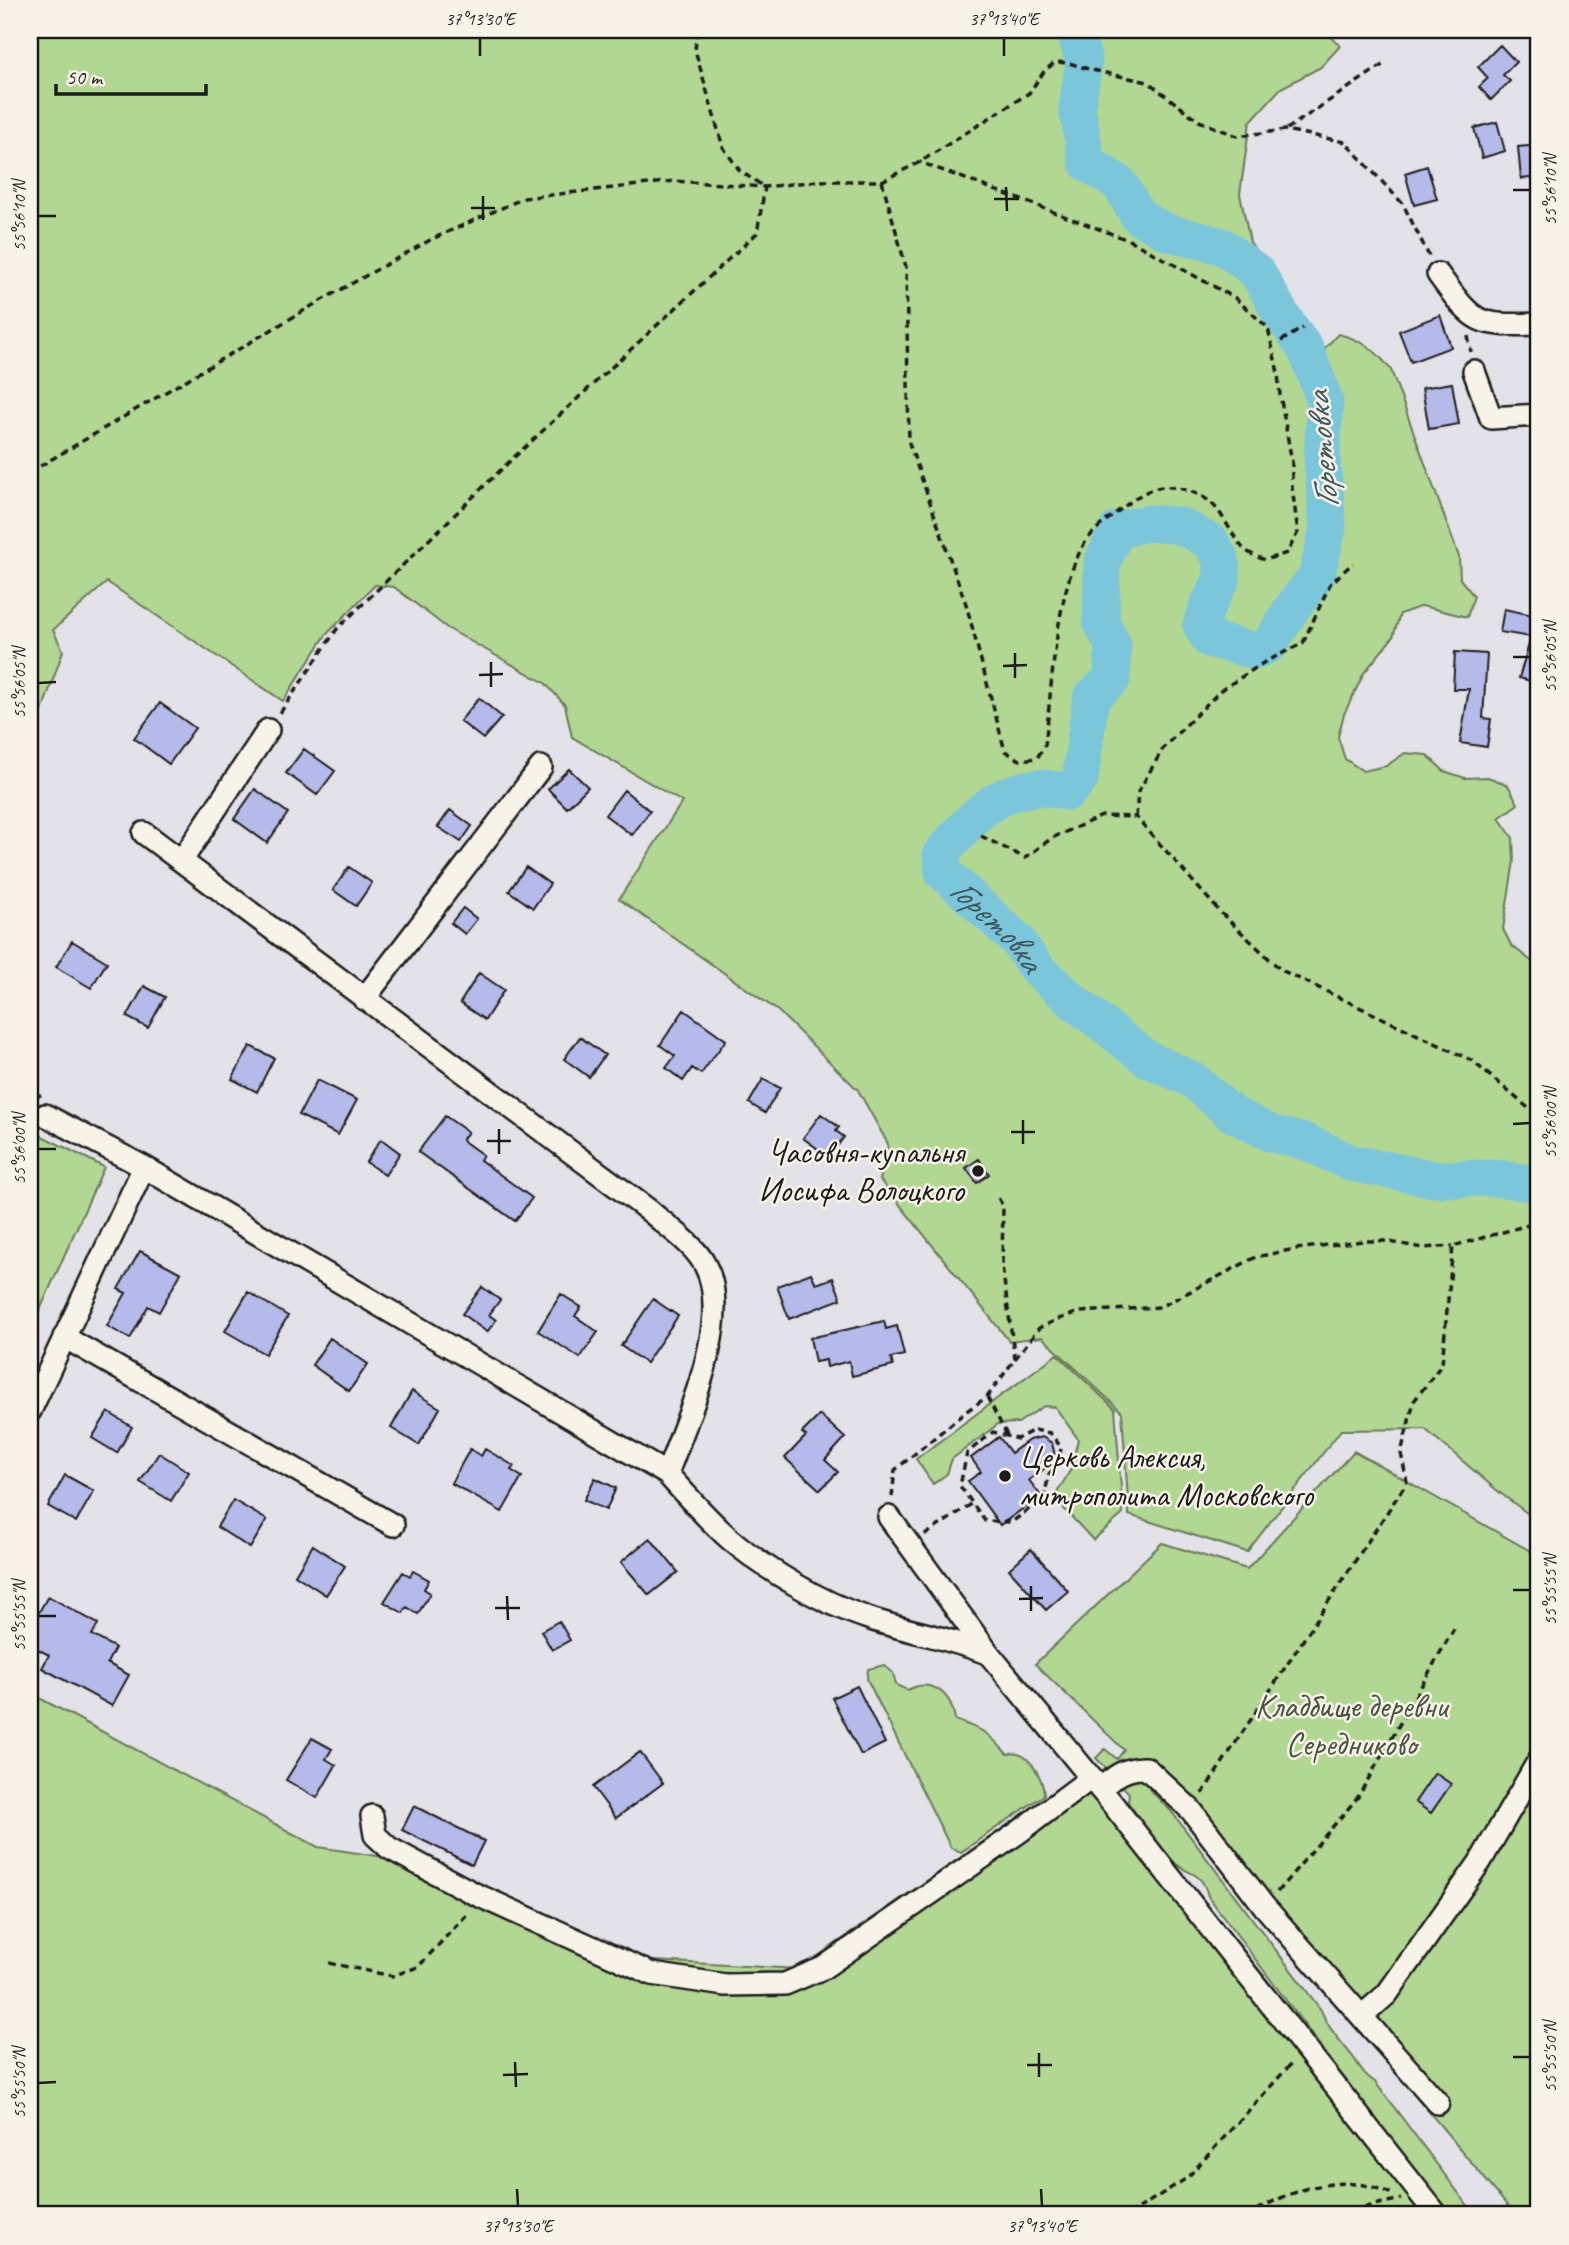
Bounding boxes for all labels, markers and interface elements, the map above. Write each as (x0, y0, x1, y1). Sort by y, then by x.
text: 37°13'30"E (445, 8, 517, 30)
text: 37°13'40"E (969, 8, 1041, 30)
scale bar (56, 52, 206, 96)
text: 50 m (66, 64, 104, 90)
text: 55°56'10"N (1539, 151, 1561, 225)
text: 55°56'10"N (8, 177, 30, 251)
water label: Горетовка (1294, 386, 1349, 510)
text: 55°56'05"N (1539, 618, 1561, 692)
text: 55°56'05"N (8, 644, 30, 718)
water label: Горетовка (941, 867, 1057, 983)
text: 55°56'00"N (1539, 1084, 1561, 1158)
text: 55°56'00"N (8, 1110, 30, 1184)
place label: Часовня-купальня Иосифа Волоцкого (758, 1131, 967, 1211)
marker: Часовня-купальня Иосифа Волоцкого (970, 1163, 986, 1179)
place label: Церковь Алексия, митрополита Московского (1019, 1436, 1314, 1516)
marker: Церковь Алексия, митрополита Московского (997, 1468, 1013, 1484)
text: 55°55'55"N (1539, 1551, 1561, 1625)
text: 55°55'55"N (8, 1577, 30, 1651)
park label: Кладбище деревни Середниково (1255, 1685, 1450, 1765)
text: 55°55'50"N (1539, 2018, 1561, 2092)
text: 55°55'50"N (8, 2044, 30, 2118)
text: 37°13'30"E (483, 2215, 555, 2237)
text: 37°13'40"E (1007, 2215, 1079, 2237)

